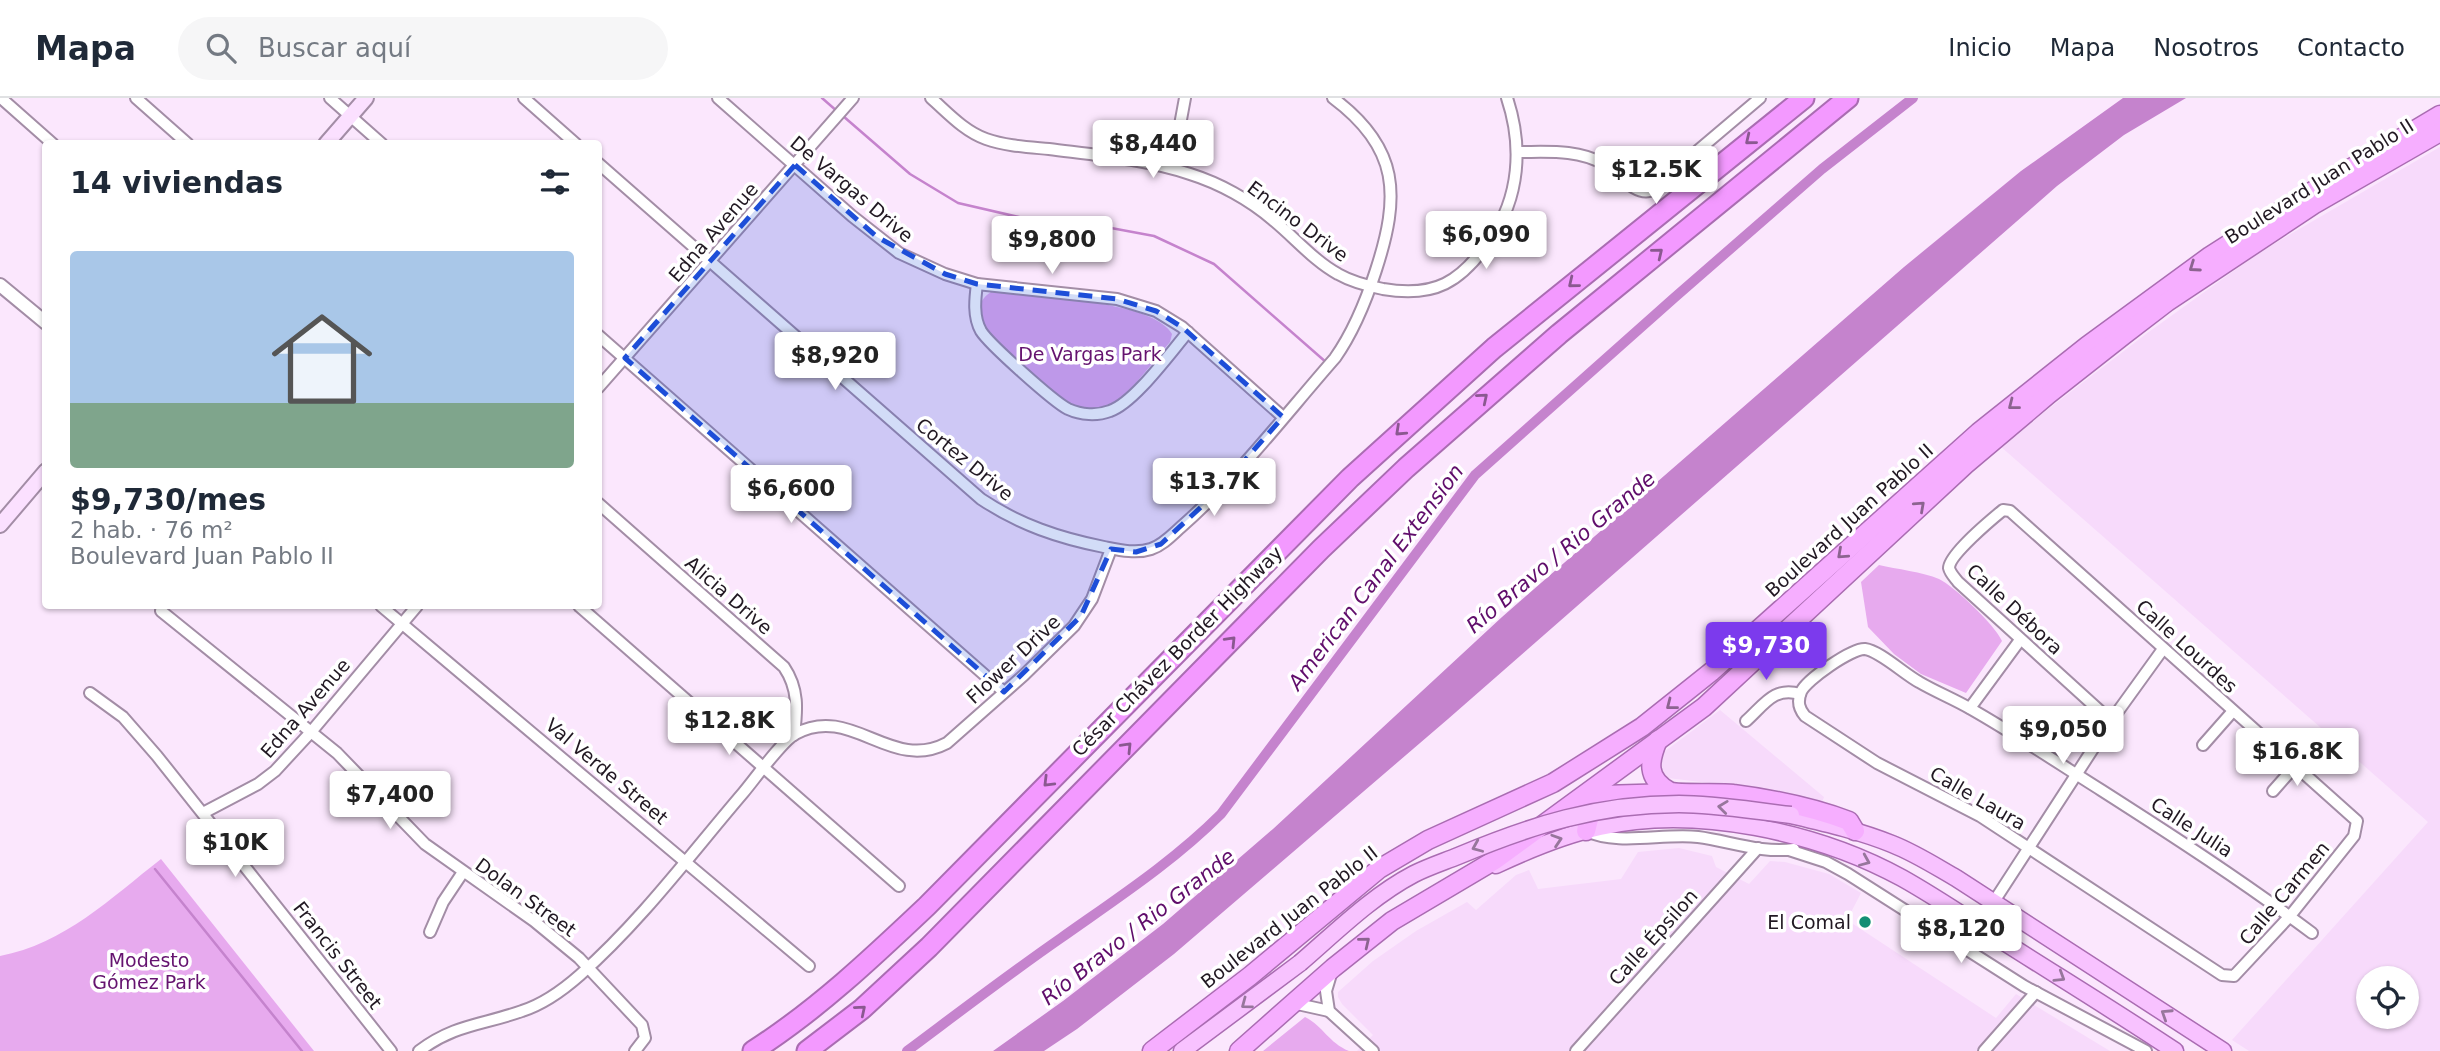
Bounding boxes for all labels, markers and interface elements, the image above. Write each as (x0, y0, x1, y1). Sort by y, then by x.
search box (178, 17, 668, 80)
text: Mapa (35, 29, 136, 68)
icon: search (202, 29, 240, 67)
text: Buscar aquí (258, 33, 411, 63)
text: Inicio (1948, 34, 2012, 62)
text: Mapa (2050, 34, 2115, 62)
text: Nosotros (2153, 34, 2259, 62)
text: Contacto (2297, 34, 2405, 62)
street label: Boulevard Juan Pablo II (2221, 114, 2417, 248)
pin: $8,440 (1096, 120, 1210, 180)
text: $8,440 (1109, 130, 1197, 156)
street label: De Vargas Drive (786, 131, 918, 247)
one-way arrow (1745, 132, 1757, 145)
pin: $12.5K (1599, 146, 1713, 206)
text: $12.5K (1611, 156, 1701, 182)
icon: filters (536, 163, 574, 201)
text: 14 viviendas (70, 165, 283, 200)
street label: Encino Drive (1243, 176, 1353, 266)
street label: Edna Avenue (664, 178, 762, 286)
pin: $6,090 (1429, 212, 1543, 271)
pin: $9,800 (995, 216, 1109, 276)
text: $6,090 (1442, 221, 1530, 247)
text: $9,800 (1008, 226, 1096, 252)
one-way arrow (1650, 249, 1663, 261)
one-way arrow (2189, 259, 2202, 271)
one-way arrow (1568, 274, 1580, 287)
icon: home (259, 296, 385, 422)
pin: $8,920 (778, 332, 892, 392)
text: $8,920 (791, 342, 879, 368)
park label: De Vargas Park (1018, 343, 1162, 365)
one-way arrow (1475, 394, 1488, 406)
one-way arrow (2009, 396, 2021, 409)
street label: Cortez Drive (912, 413, 1018, 505)
one-way arrow (1395, 423, 1408, 435)
street label: Boulevard Juan Pablo II (1761, 439, 1937, 601)
pin: $13.7K (1157, 458, 1271, 518)
water label: American Canal Extension (1282, 460, 1469, 696)
pin: $6,600 (734, 466, 848, 525)
water label: Río Bravo / Rio Grande (1462, 466, 1660, 638)
text: $13.7K (1169, 468, 1259, 494)
text: $6,600 (747, 475, 835, 501)
text: $9,730/mes (70, 482, 266, 517)
one-way arrow (1912, 501, 1925, 514)
text: 2 hab. · 76 m² (70, 517, 233, 543)
street label: César Chávez Border Highway (1067, 541, 1287, 761)
text: Boulevard Juan Pablo II (70, 543, 334, 569)
one-way arrow (1837, 546, 1850, 559)
street label: Alicia Drive (681, 551, 777, 639)
street label: Calle Débora (1963, 559, 2067, 659)
street label: Calle Lourdes (2132, 595, 2242, 697)
street label: Flower Drive (962, 610, 1064, 708)
pin: $9,730 (1709, 622, 1823, 682)
text: $9,730 (1722, 632, 1810, 658)
one-way arrow (1223, 636, 1236, 649)
street label: Edna Avenue (256, 654, 354, 762)
one-way arrow (1667, 696, 1679, 709)
pin: $12.8K (672, 698, 786, 757)
pin: $9,050 (2006, 706, 2120, 766)
text: $12.8K (684, 707, 774, 733)
street label: Val Verde Street (541, 713, 673, 829)
text: $9,050 (2019, 716, 2107, 742)
pin: $16.8K (2240, 728, 2354, 788)
text: $16.8K (2252, 738, 2342, 764)
one-way arrow (1119, 742, 1132, 755)
street label: Calle Laura (1926, 762, 2030, 834)
pin: $7,400 (333, 772, 447, 831)
one-way arrow (1043, 773, 1056, 786)
text: $7,400 (346, 781, 434, 807)
street label: Calle Julia (2147, 792, 2237, 862)
one-way arrow (1717, 800, 1729, 815)
pin: $10K (194, 820, 276, 879)
text: $10K (202, 829, 268, 855)
one-way arrow (1550, 833, 1562, 848)
street label: Calle Carmen (2234, 837, 2334, 949)
one-way arrow (1472, 839, 1484, 853)
street label: Boulevard Juan Pablo II (1196, 841, 1382, 993)
water label: Río Bravo / Rio Grande (1037, 844, 1239, 1010)
street label: Dolan Street (471, 853, 581, 941)
one-way arrow (1857, 853, 1870, 867)
street label: Calle Épsilon (1604, 885, 1702, 989)
street label: Francis Street (289, 897, 387, 1013)
pin: $8,120 (1904, 906, 2018, 965)
place label: El Comal (1767, 911, 1851, 933)
marker: El Comal (1857, 914, 1873, 930)
text: $8,120 (1917, 915, 2005, 941)
one-way arrow (1357, 938, 1369, 951)
park label: Modesto Gómez Park (92, 949, 206, 993)
map controls (2356, 966, 2419, 1029)
button: locate (2356, 966, 2419, 1029)
one-way arrow (2052, 969, 2065, 982)
one-way arrow (1242, 996, 1254, 1009)
one-way arrow (852, 1006, 865, 1018)
one-way arrow (2161, 1009, 2174, 1022)

